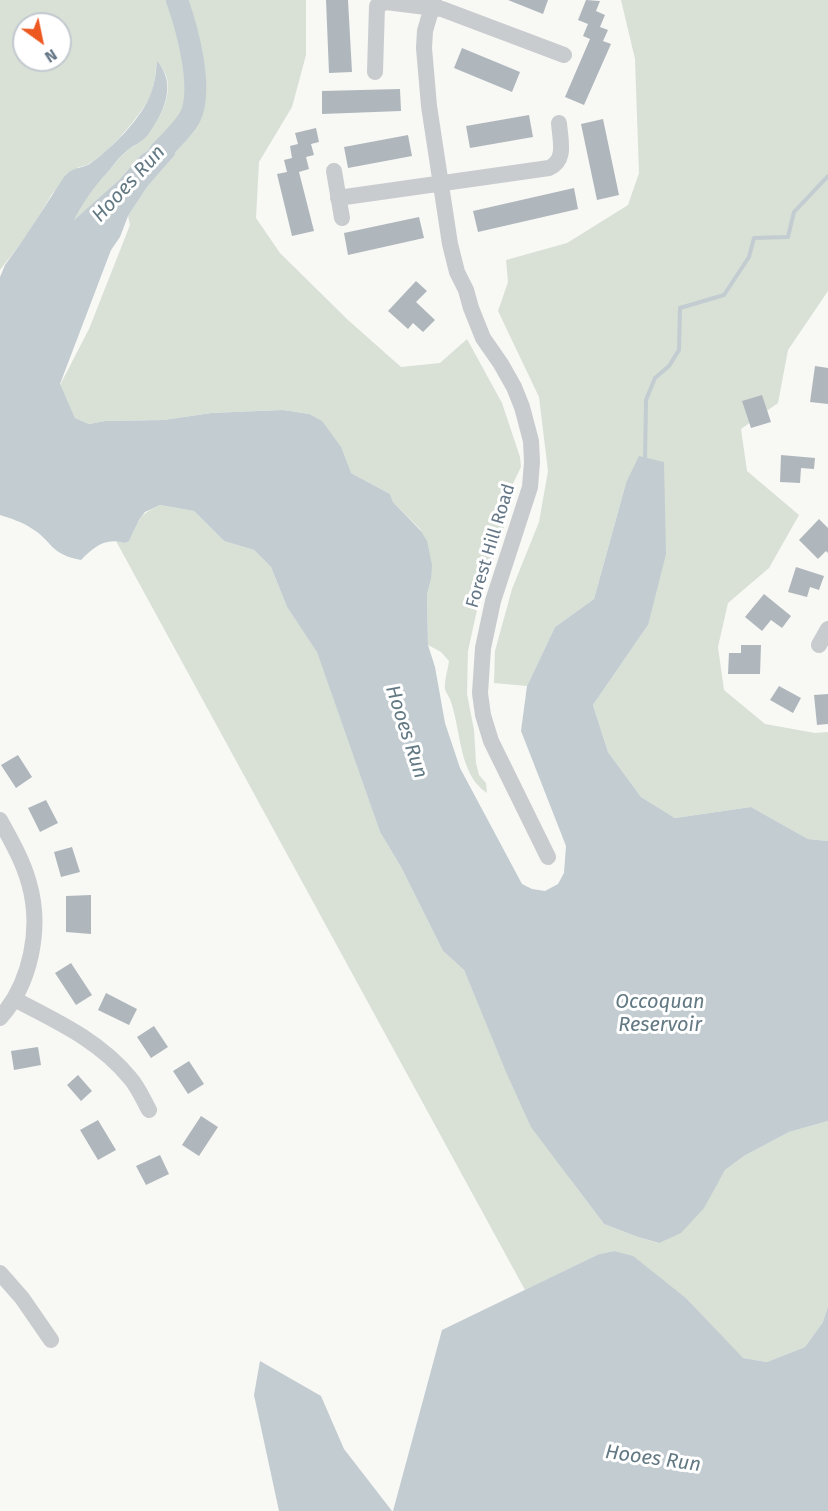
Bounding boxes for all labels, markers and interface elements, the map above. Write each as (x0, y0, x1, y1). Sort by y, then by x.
north arrow (12, 12, 72, 72)
text: N (41, 45, 61, 67)
water label: Hooes Run (87, 141, 171, 227)
street label: Forest Hill Road (462, 481, 520, 611)
water label: Hooes Run (380, 682, 432, 782)
water label: Occoquan Reservoir (615, 990, 705, 1037)
water label: Hooes Run (604, 1440, 702, 1478)

